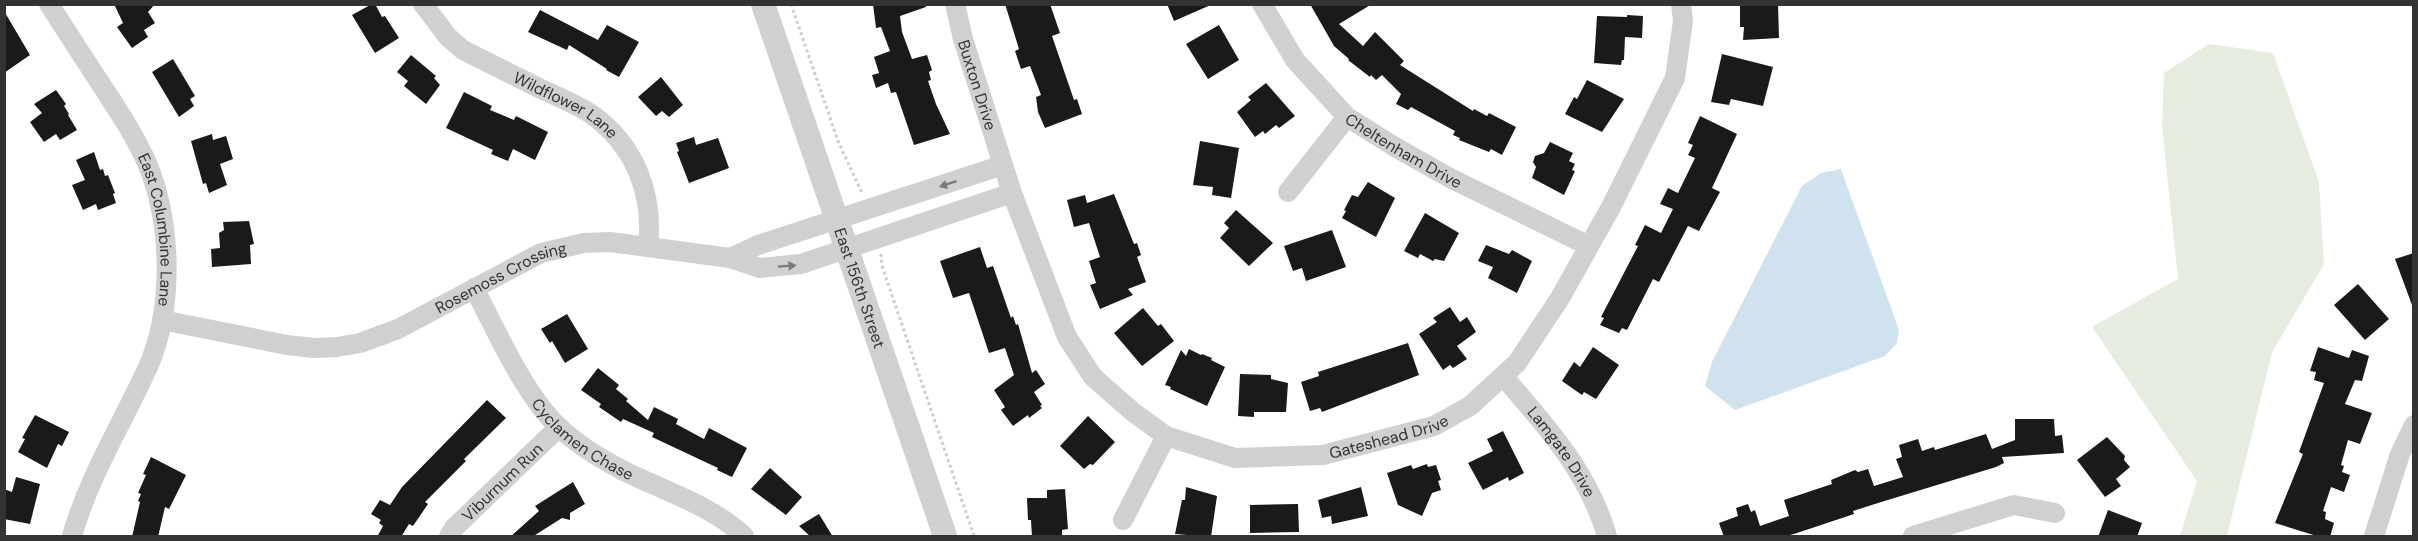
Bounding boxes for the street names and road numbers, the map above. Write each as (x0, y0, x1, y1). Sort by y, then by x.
street label: Buxton Drive (953, 37, 1001, 133)
street label: Wildflower Lane (510, 67, 623, 143)
street label: Cheltenham Drive (1341, 108, 1465, 193)
street label: East Columbine Lane (133, 150, 177, 308)
street label: East 156th Street (829, 225, 890, 351)
street label: Rosemoss Crossing (432, 237, 569, 318)
street label: Cyclamen Chase (527, 394, 637, 485)
street label: Lamgate Drive (1523, 402, 1600, 501)
street label: Gateshead Drive (1327, 410, 1452, 464)
street label: Viburnum Run (457, 438, 547, 526)

